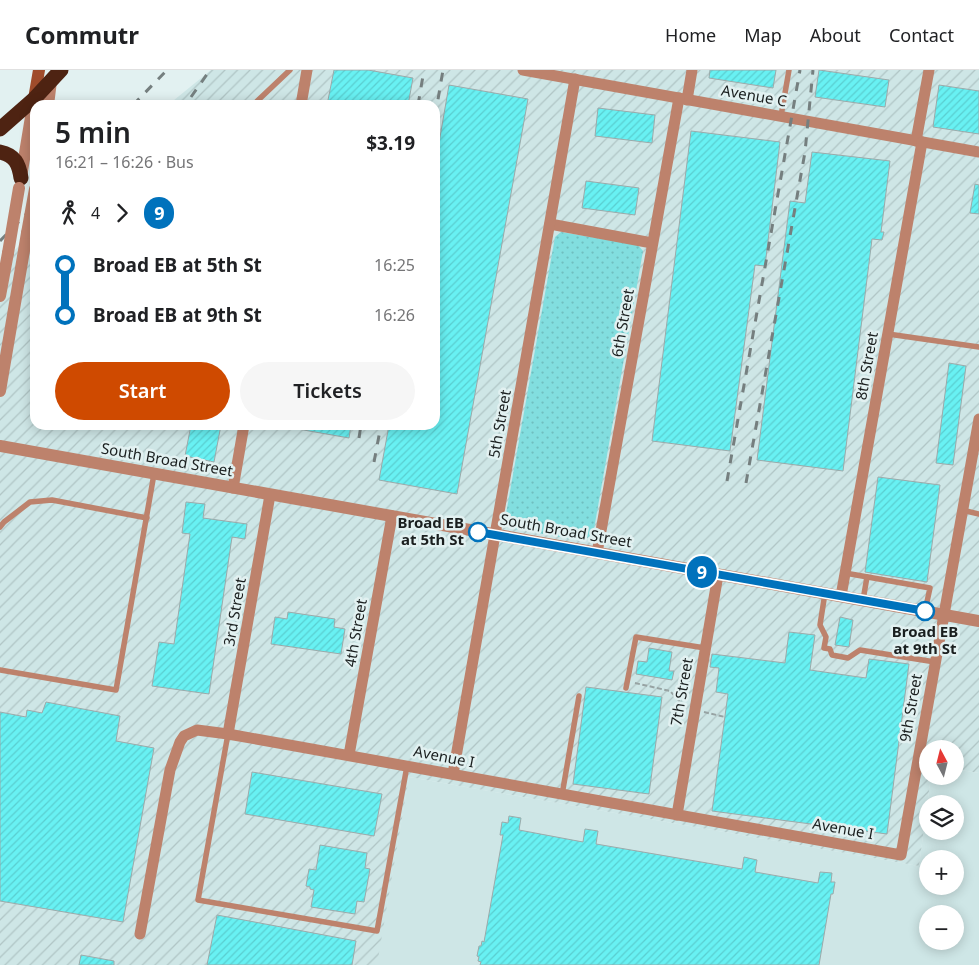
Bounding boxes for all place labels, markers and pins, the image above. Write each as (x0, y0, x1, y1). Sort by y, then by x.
place label: Broad EB at 5th St (398, 512, 464, 549)
marker: Broad EB at 5th St (468, 522, 488, 542)
marker: Broad EB at 9th St (915, 601, 935, 621)
place label: Broad EB at 9th St (892, 621, 958, 658)

